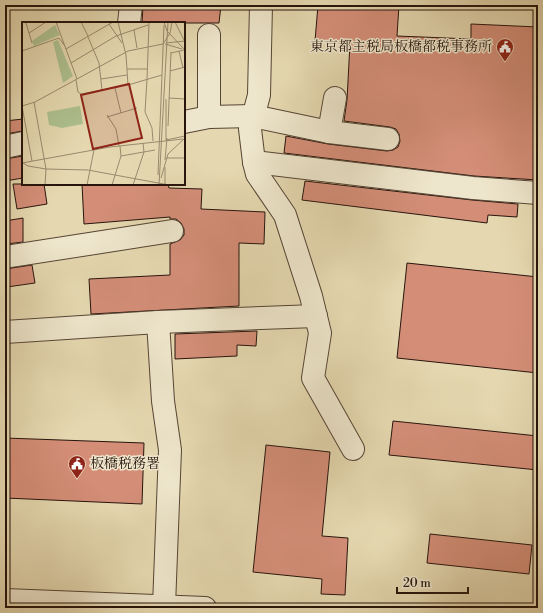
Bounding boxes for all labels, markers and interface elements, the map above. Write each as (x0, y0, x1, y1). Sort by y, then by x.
inset map (22, 22, 185, 185)
public building icon: 東京都主税局板橋都税事務所 (495, 37, 515, 62)
place label: 東京都主税局板橋都税事務所 (310, 38, 492, 56)
public building icon: 板橋税務署 (67, 454, 87, 479)
place label: 板橋税務署 (90, 455, 160, 473)
scale bar (397, 569, 468, 595)
text: 20 m (403, 576, 431, 591)

